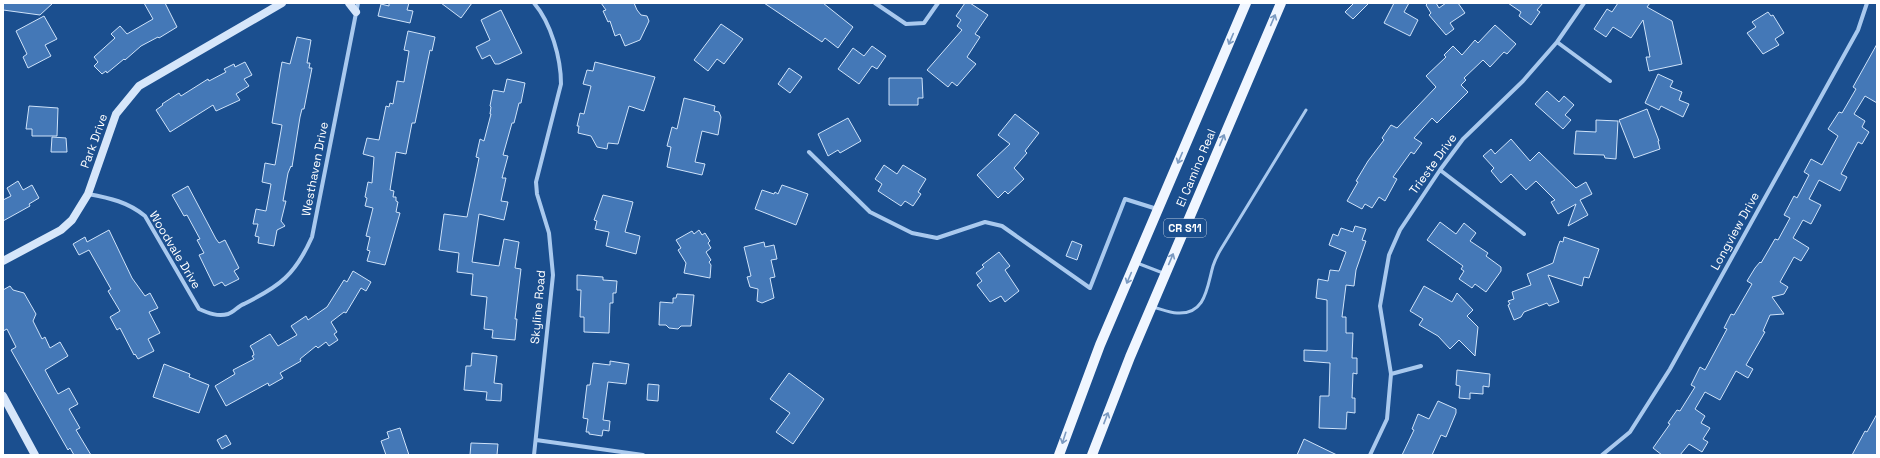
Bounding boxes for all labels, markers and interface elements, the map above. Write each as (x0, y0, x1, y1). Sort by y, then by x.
one-way arrow (1270, 15, 1278, 27)
one-way arrow (1226, 32, 1234, 44)
street label: Park Drive (77, 112, 111, 170)
street label: Westhaven Drive (298, 121, 332, 217)
street label: El Camino Real (1172, 127, 1220, 209)
street label: Trieste Drive (1406, 131, 1460, 197)
one-way arrow (1219, 134, 1227, 146)
one-way arrow (1175, 152, 1183, 164)
street label: Longview Drive (1707, 189, 1763, 273)
street label: Woodvale Drive (145, 208, 205, 292)
road number: CR S11 (1164, 219, 1206, 237)
one-way arrow (1168, 254, 1176, 266)
street label: Skyline Road (527, 269, 549, 345)
one-way arrow (1124, 272, 1132, 284)
one-way arrow (1102, 413, 1110, 425)
one-way arrow (1060, 431, 1067, 444)

